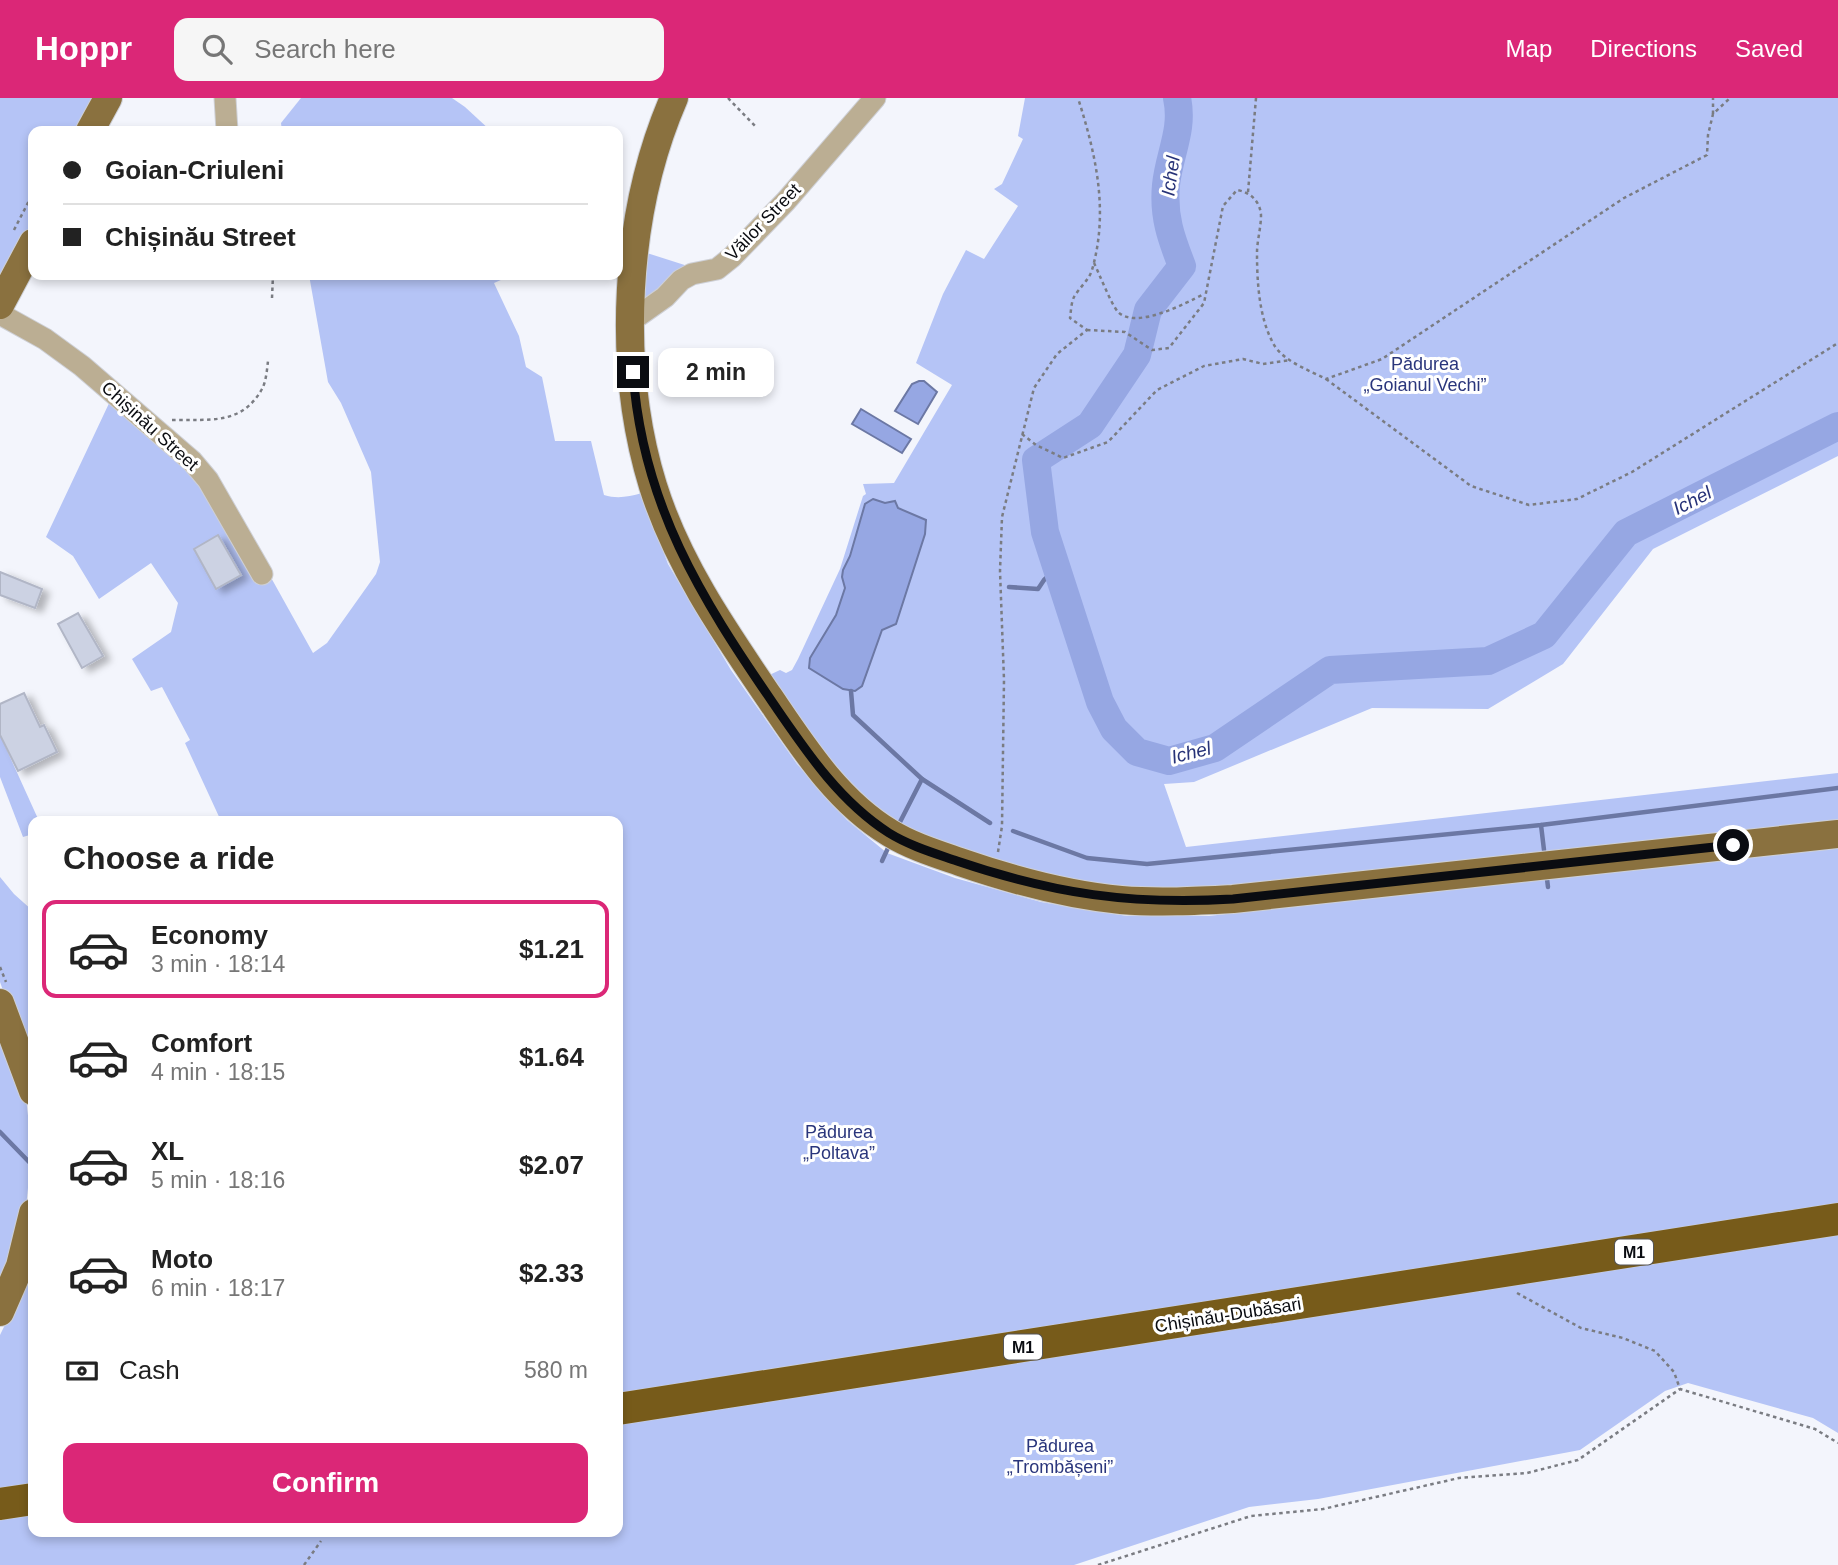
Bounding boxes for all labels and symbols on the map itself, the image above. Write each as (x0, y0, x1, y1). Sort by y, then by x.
water label: Ichel (1157, 154, 1184, 197)
street label: Văilor Street (721, 179, 805, 265)
callout: 2 min (658, 348, 773, 396)
park label: Pădurea „Goianul Vechi” (1363, 354, 1487, 395)
route end (617, 356, 649, 388)
street label: Chișinău Street (98, 377, 202, 475)
water label: Ichel (1670, 482, 1716, 519)
water label: Ichel (1169, 737, 1214, 768)
route start (1717, 829, 1749, 861)
park label: Pădurea „Poltava” (803, 1122, 875, 1163)
road number: M1 (1615, 1240, 1653, 1264)
street label: Chișinău-Dubăsari (1153, 1294, 1303, 1336)
road number: M1 (1004, 1334, 1042, 1359)
park label: Pădurea „Trombășeni” (1007, 1436, 1113, 1477)

